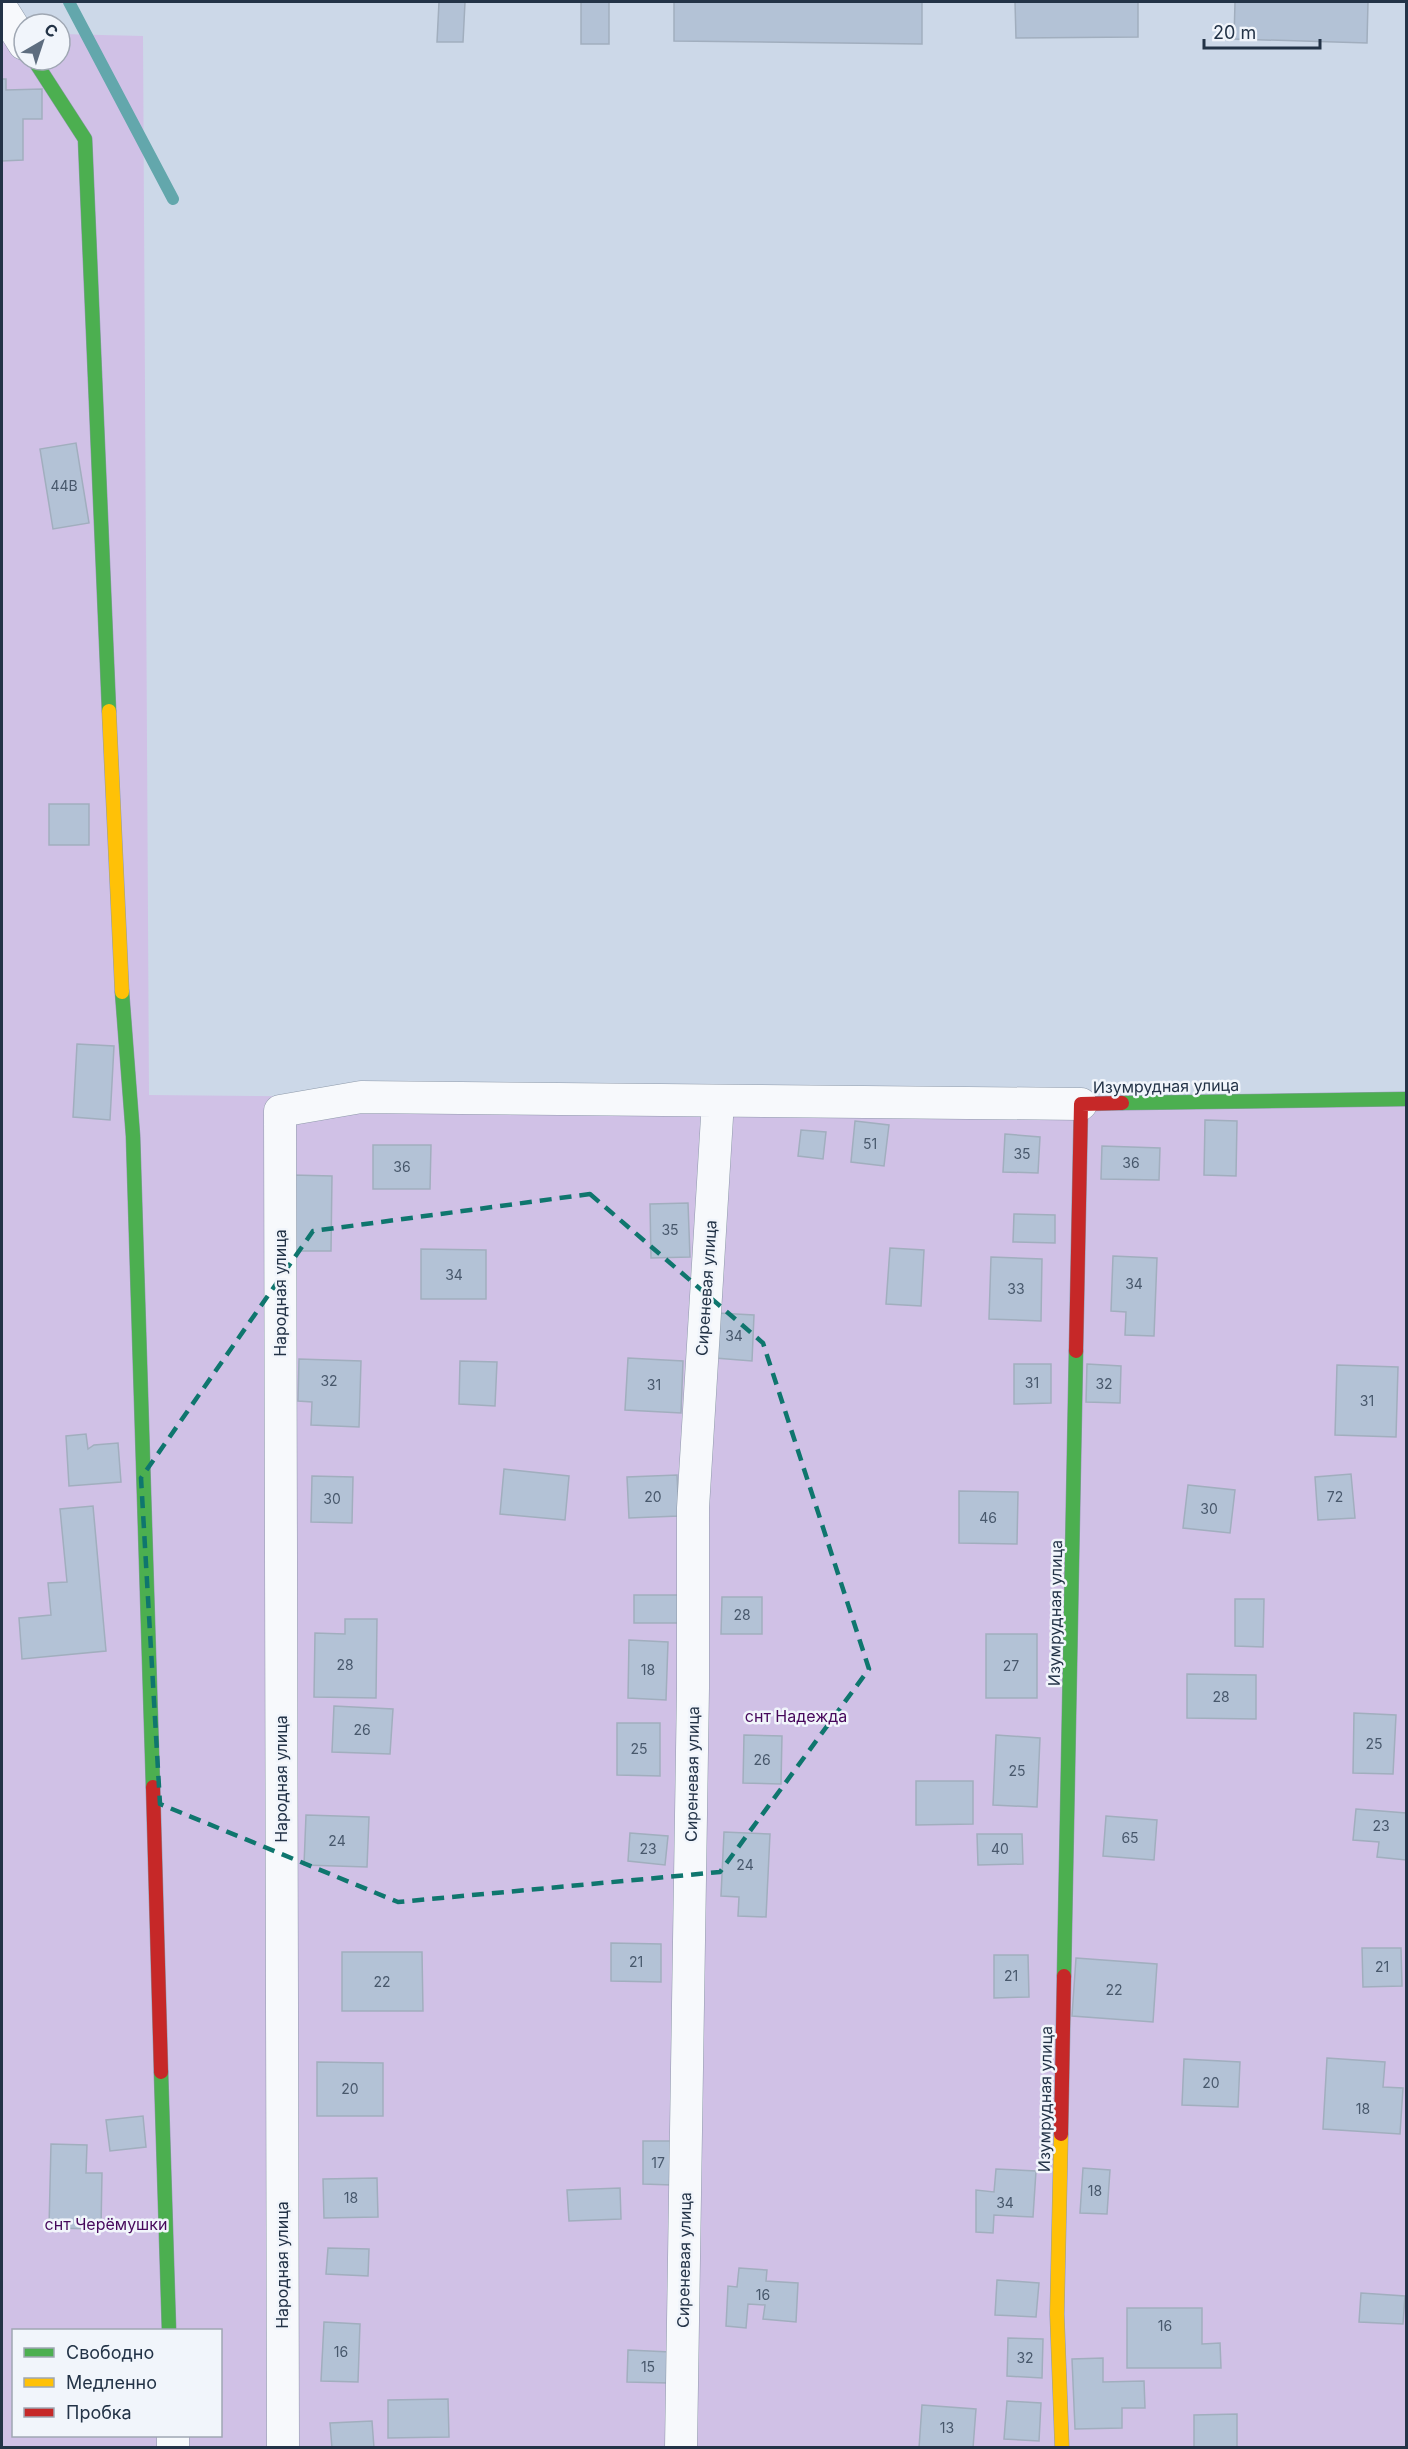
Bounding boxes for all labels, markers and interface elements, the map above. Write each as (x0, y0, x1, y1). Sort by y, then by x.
north arrow (12, 12, 72, 72)
scale bar (1204, 12, 1320, 50)
text: С (41, 19, 62, 42)
text: 20 m (1213, 22, 1256, 43)
house number: 44В (50, 477, 78, 494)
street label: Изумрудная улица (1093, 1075, 1239, 1097)
house number: 51 (863, 1135, 877, 1152)
house number: 35 (1013, 1145, 1031, 1162)
house number: 36 (1122, 1154, 1140, 1171)
house number: 36 (393, 1158, 411, 1175)
street label: Сиреневая улица (691, 1220, 721, 1356)
house number: 35 (661, 1221, 679, 1238)
street label: Народная улица (270, 1229, 290, 1357)
house number: 34 (445, 1266, 463, 1283)
house number: 34 (1125, 1275, 1143, 1292)
house number: 33 (1007, 1280, 1025, 1297)
house number: 34 (725, 1327, 743, 1344)
house number: 32 (320, 1372, 338, 1389)
house number: 31 (1025, 1374, 1039, 1391)
house number: 32 (1095, 1375, 1113, 1392)
house number: 31 (647, 1376, 661, 1393)
house number: 31 (1360, 1392, 1374, 1409)
house number: 20 (644, 1488, 662, 1505)
house number: 72 (1327, 1488, 1343, 1505)
house number: 30 (323, 1490, 341, 1507)
house number: 30 (1200, 1500, 1218, 1517)
house number: 46 (979, 1509, 997, 1526)
street label: Изумрудная улица (1044, 1540, 1066, 1686)
house number: 28 (733, 1606, 751, 1623)
house number: 28 (336, 1656, 354, 1673)
house number: 27 (1003, 1657, 1019, 1674)
house number: 18 (641, 1661, 655, 1678)
house number: 28 (1212, 1688, 1230, 1705)
street label: Сиреневая улица (681, 1706, 703, 1842)
park label: снт Надежда (745, 1706, 847, 1726)
street label: Народная улица (271, 1715, 291, 1843)
house number: 26 (353, 1721, 371, 1738)
house number: 25 (1365, 1735, 1383, 1752)
house number: 25 (630, 1740, 648, 1757)
house number: 26 (753, 1751, 771, 1768)
house number: 25 (1008, 1762, 1026, 1779)
house number: 23 (1372, 1817, 1390, 1834)
house number: 65 (1121, 1829, 1139, 1846)
house number: 24 (328, 1832, 346, 1849)
house number: 23 (639, 1840, 657, 1857)
house number: 40 (991, 1840, 1009, 1857)
house number: 24 (736, 1856, 754, 1873)
house number: 21 (629, 1953, 643, 1970)
house number: 21 (1375, 1958, 1389, 1975)
house number: 21 (1004, 1967, 1018, 1984)
house number: 22 (373, 1973, 391, 1990)
house number: 22 (1105, 1981, 1123, 1998)
street label: Изумрудная улица (1034, 2026, 1056, 2172)
house number: 20 (1202, 2074, 1220, 2091)
house number: 20 (341, 2080, 359, 2097)
house number: 18 (1356, 2100, 1370, 2117)
house number: 17 (651, 2154, 665, 2171)
house number: 18 (1088, 2182, 1102, 2199)
house number: 18 (344, 2189, 358, 2206)
street label: Сиреневая улица (673, 2192, 695, 2328)
house number: 34 (996, 2194, 1014, 2211)
street label: Народная улица (272, 2201, 292, 2329)
park label: снт Черёмушки (45, 2214, 167, 2234)
house number: 16 (756, 2286, 770, 2303)
house number: 16 (1158, 2317, 1172, 2334)
legend (12, 2329, 222, 2437)
text: Свободно (66, 2342, 154, 2363)
house number: 16 (334, 2343, 348, 2360)
house number: 32 (1016, 2349, 1034, 2366)
house number: 15 (641, 2358, 655, 2375)
text: Медленно (66, 2372, 157, 2393)
text: Пробка (66, 2402, 132, 2423)
house number: 13 (940, 2419, 954, 2436)

